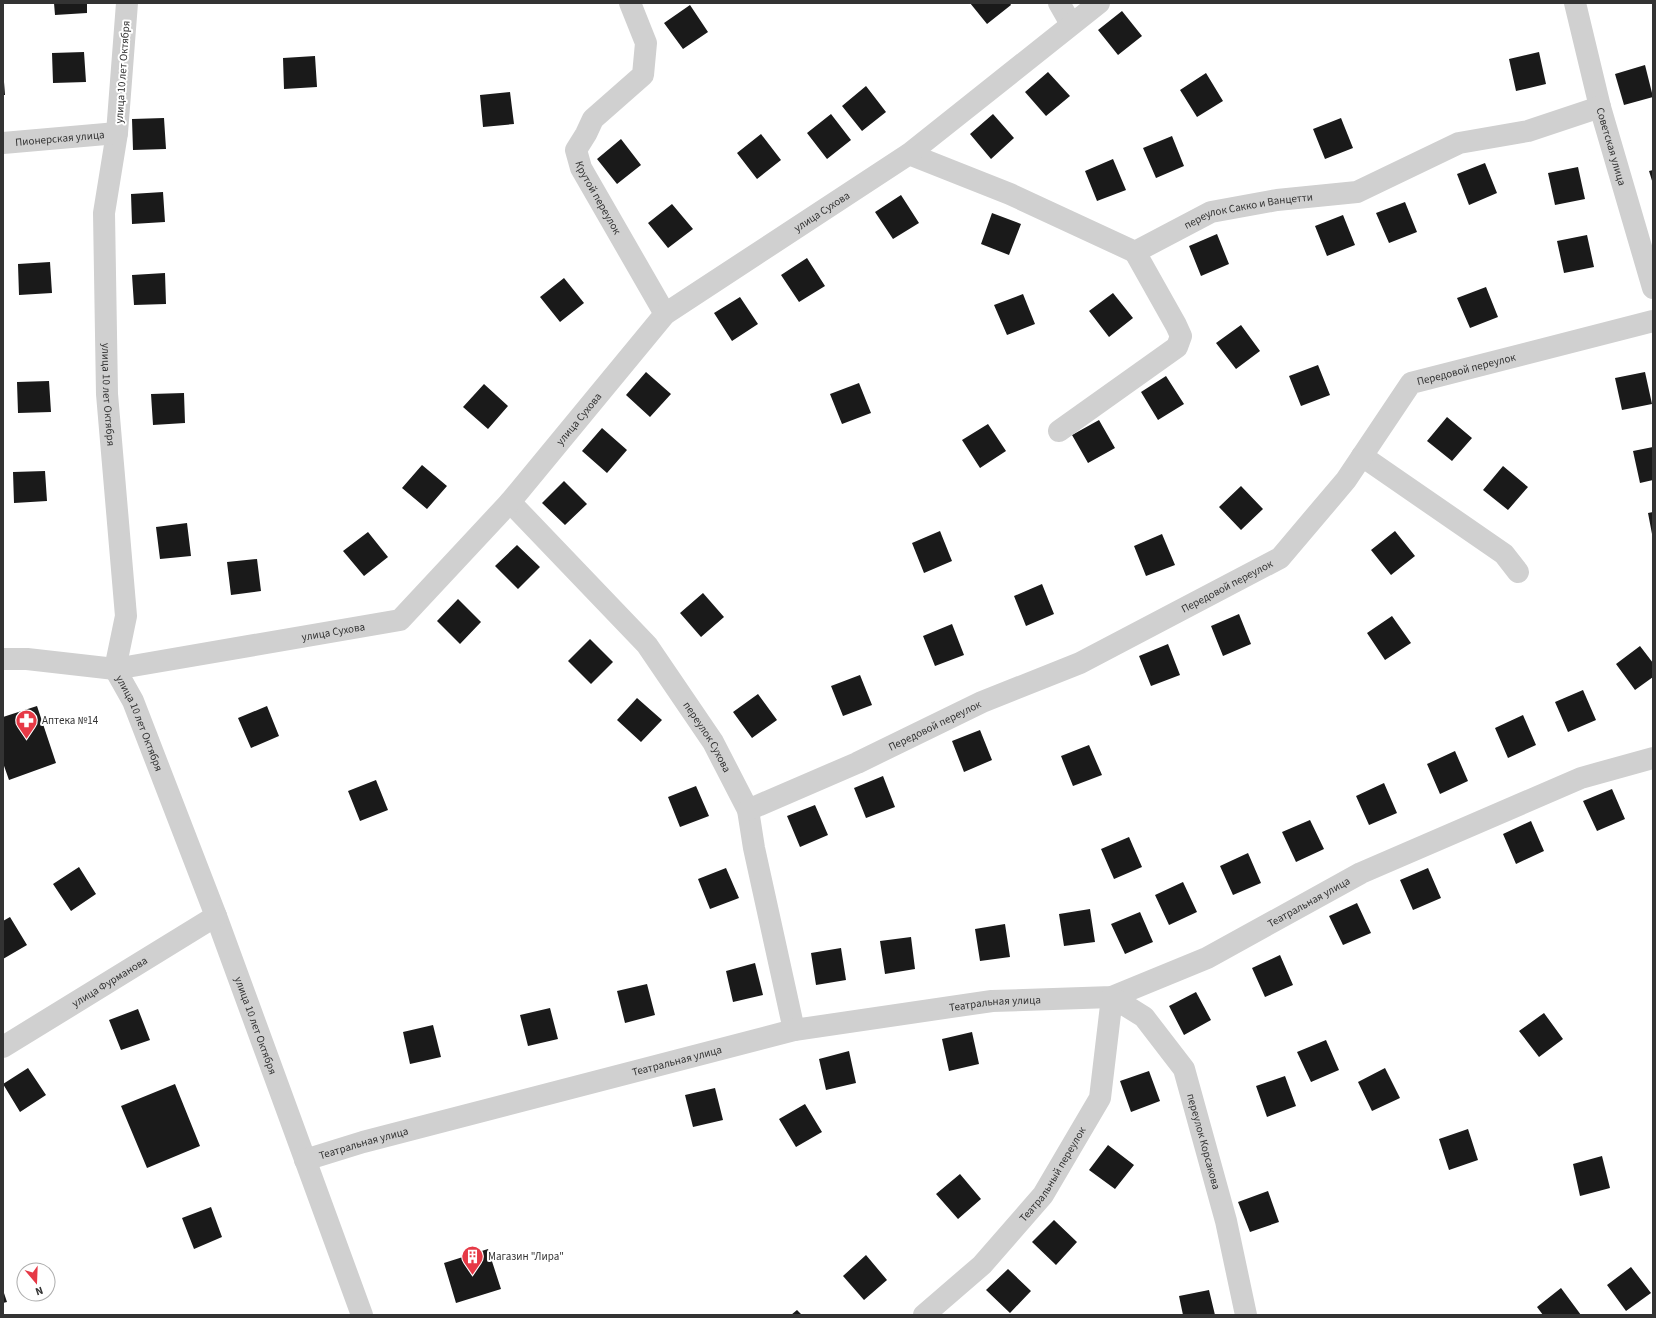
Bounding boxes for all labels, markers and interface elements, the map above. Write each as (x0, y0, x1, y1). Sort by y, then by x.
street label: улица 10 лет Октября (111, 20, 134, 124)
street label: Советская улица (1593, 106, 1630, 187)
street label: Пионерская улица (14, 127, 105, 150)
street label: Крутой переулок (571, 159, 625, 238)
street label: улица Сухова (791, 188, 853, 236)
street label: переулок Сакко и Ванцетти (1181, 189, 1314, 233)
street label: улица 10 лет Октября (98, 343, 118, 447)
street label: Передовой переулок (1415, 349, 1518, 389)
street label: улица Сухова (553, 390, 605, 449)
street label: Передовой переулок (1179, 556, 1276, 617)
street label: улица Сухова (300, 619, 366, 645)
street label: улица 10 лет Октября (112, 672, 166, 773)
street label: Передовой переулок (886, 696, 984, 755)
street label: переулок Сухова (680, 699, 734, 775)
pharmacy icon: Аптека №14 (13, 707, 39, 740)
place label: Аптека №14 (42, 713, 99, 728)
street label: Театральная улица (1265, 874, 1353, 931)
street label: улица Фурманова (69, 953, 150, 1011)
street label: улица 10 лет Октября (231, 974, 280, 1077)
street label: Театральная улица (948, 992, 1041, 1015)
street label: Театральная улица (630, 1042, 723, 1080)
street label: переулок Корсакова (1183, 1092, 1224, 1191)
street label: Театральная улица (317, 1124, 410, 1163)
street label: Театральный переулок (1016, 1124, 1090, 1225)
building icon: Магазин "Лира" (459, 1243, 485, 1276)
place label: Магазин "Лира" (488, 1249, 564, 1264)
north arrow (16, 1262, 56, 1302)
text: N (33, 1283, 45, 1299)

